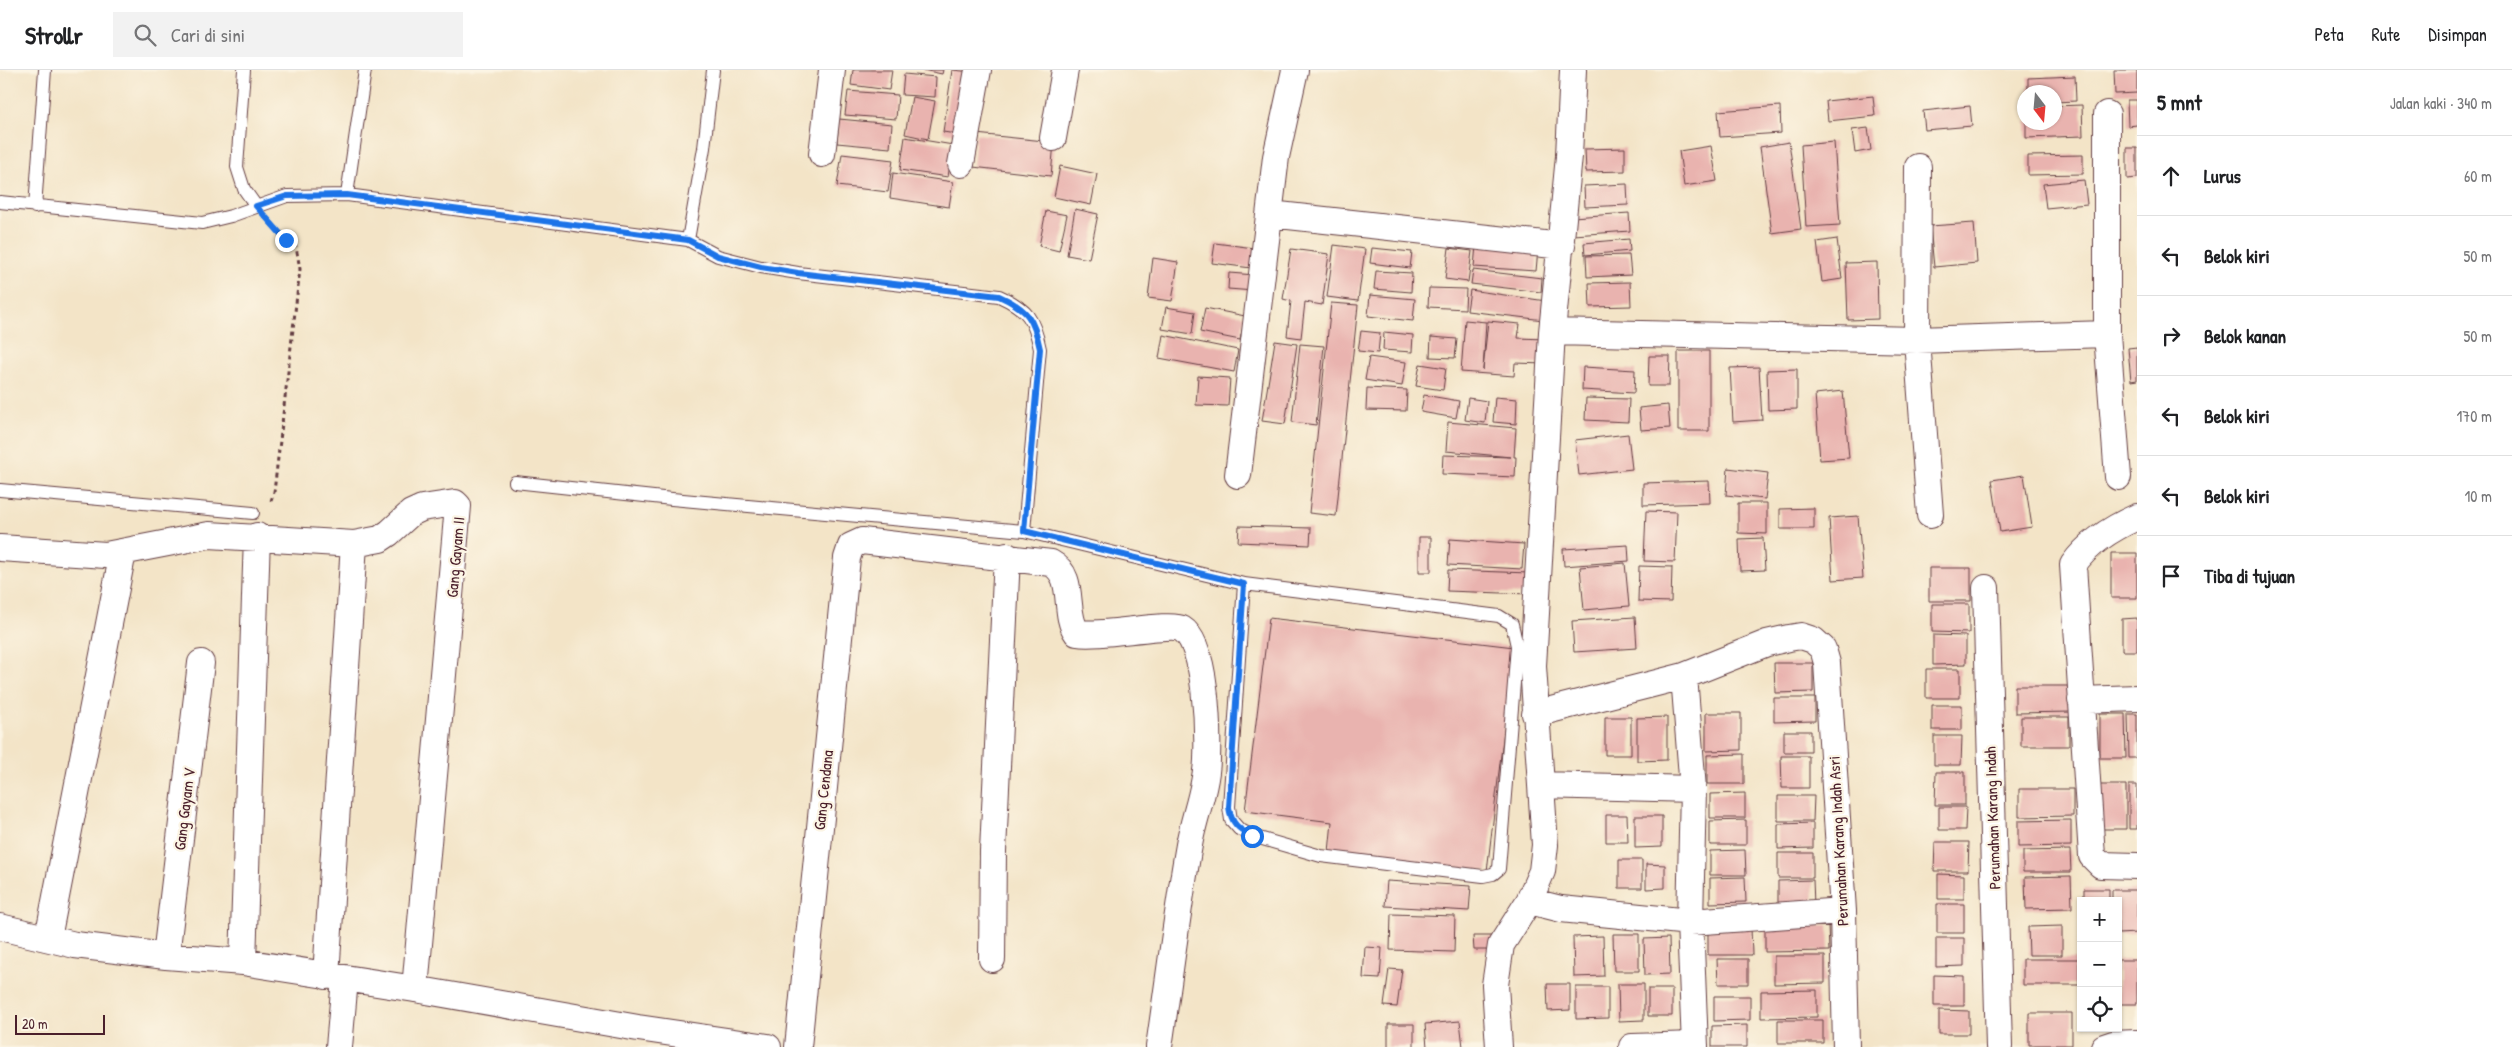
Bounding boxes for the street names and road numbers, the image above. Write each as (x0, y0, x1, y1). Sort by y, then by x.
street label: Gang Gayam II (441, 516, 469, 598)
street label: Perumahan Karang Indah (1979, 746, 2005, 890)
street label: Gang Cendana (808, 749, 838, 831)
street label: Perumahan Karang Indah Asri (1823, 755, 1853, 927)
street label: Gang Gayam V (168, 767, 200, 851)

